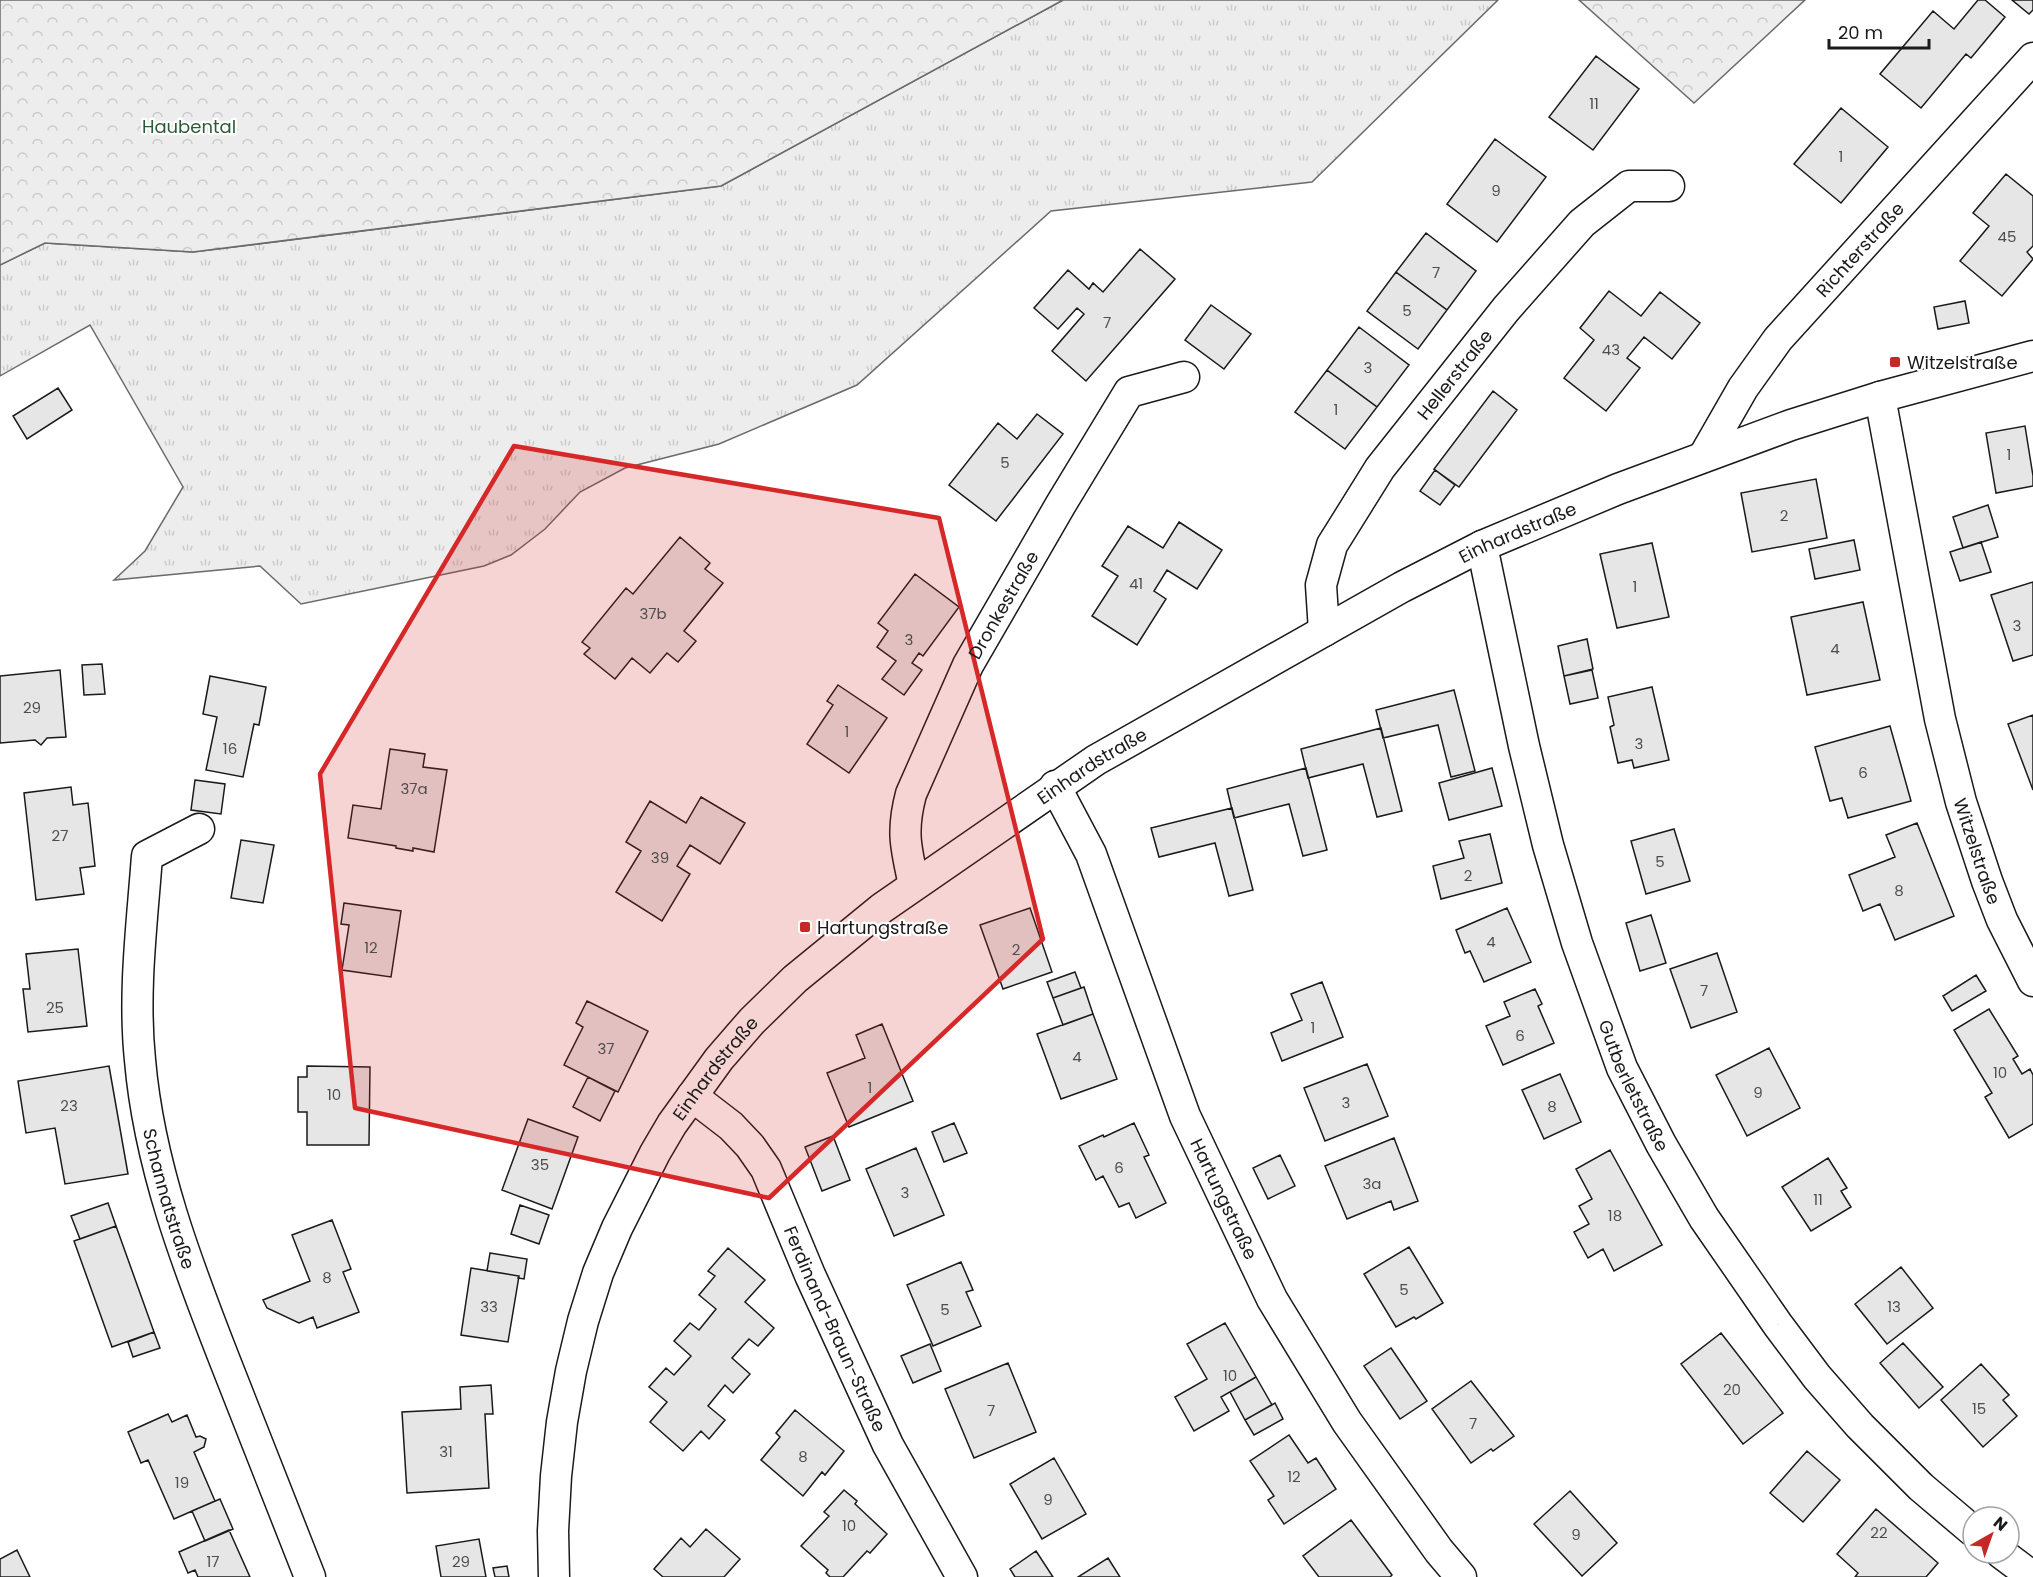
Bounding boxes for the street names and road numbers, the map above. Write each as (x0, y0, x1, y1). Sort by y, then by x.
street label: Richterstraße (1810, 196, 1909, 302)
street label: Hellerstraße (1411, 324, 1498, 425)
street label: Einhardstraße (1454, 495, 1580, 569)
street label: Dronkestraße (962, 546, 1044, 663)
street label: Einhardstraße (1032, 721, 1151, 810)
street label: Witzelstraße (1948, 795, 2007, 908)
street label: Einhardstraße (666, 1011, 763, 1125)
street label: Gutberletstraße (1593, 1016, 1675, 1156)
street label: Schannatstraße (138, 1126, 202, 1272)
street label: Hartungstraße (1185, 1134, 1264, 1264)
street label: Ferdinand-Braun-Straße (778, 1222, 893, 1436)

